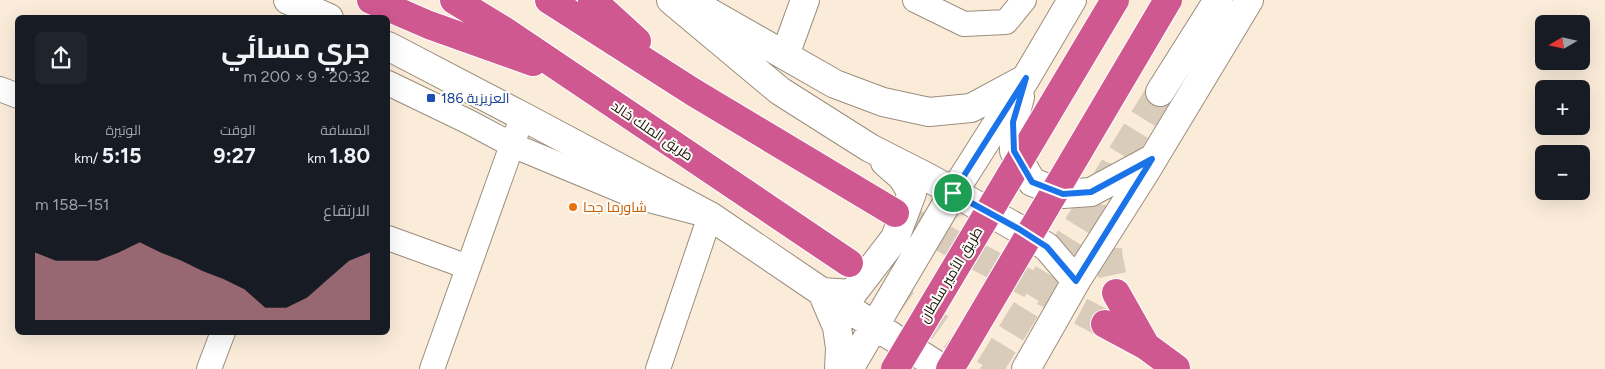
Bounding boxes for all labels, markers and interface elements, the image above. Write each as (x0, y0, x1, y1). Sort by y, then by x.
north arrow (1535, 15, 1590, 70)
map controls (1535, 15, 1590, 200)
text: جري مسائي (221, 31, 370, 65)
button: share (35, 32, 87, 84)
text: 20:32 · 9 × 200 m (243, 67, 370, 86)
button: + (1535, 80, 1590, 135)
place label: العزيزية 186 (441, 90, 510, 107)
marker: العزيزية 186 (425, 92, 437, 104)
street label: طريق الملك خالد (608, 97, 696, 165)
text: الوتيرة (105, 122, 141, 139)
text: الوقت (220, 122, 256, 139)
text: المسافة (320, 122, 370, 139)
text: 5:15 (102, 143, 141, 168)
text: 9:27 (213, 143, 256, 168)
text: 1.80 (329, 143, 370, 168)
button: − (1535, 145, 1590, 200)
text: /km (74, 150, 102, 167)
text: km (307, 150, 329, 167)
pin (932, 172, 974, 214)
icon: arrive (939, 179, 967, 207)
text: 151–158 m (35, 195, 109, 214)
place label: شاورما جحا (583, 199, 647, 216)
text: الارتفاع (323, 201, 370, 220)
marker: شاورما جحا (567, 201, 579, 213)
street label: طريق الأمير سلطان (916, 224, 986, 326)

